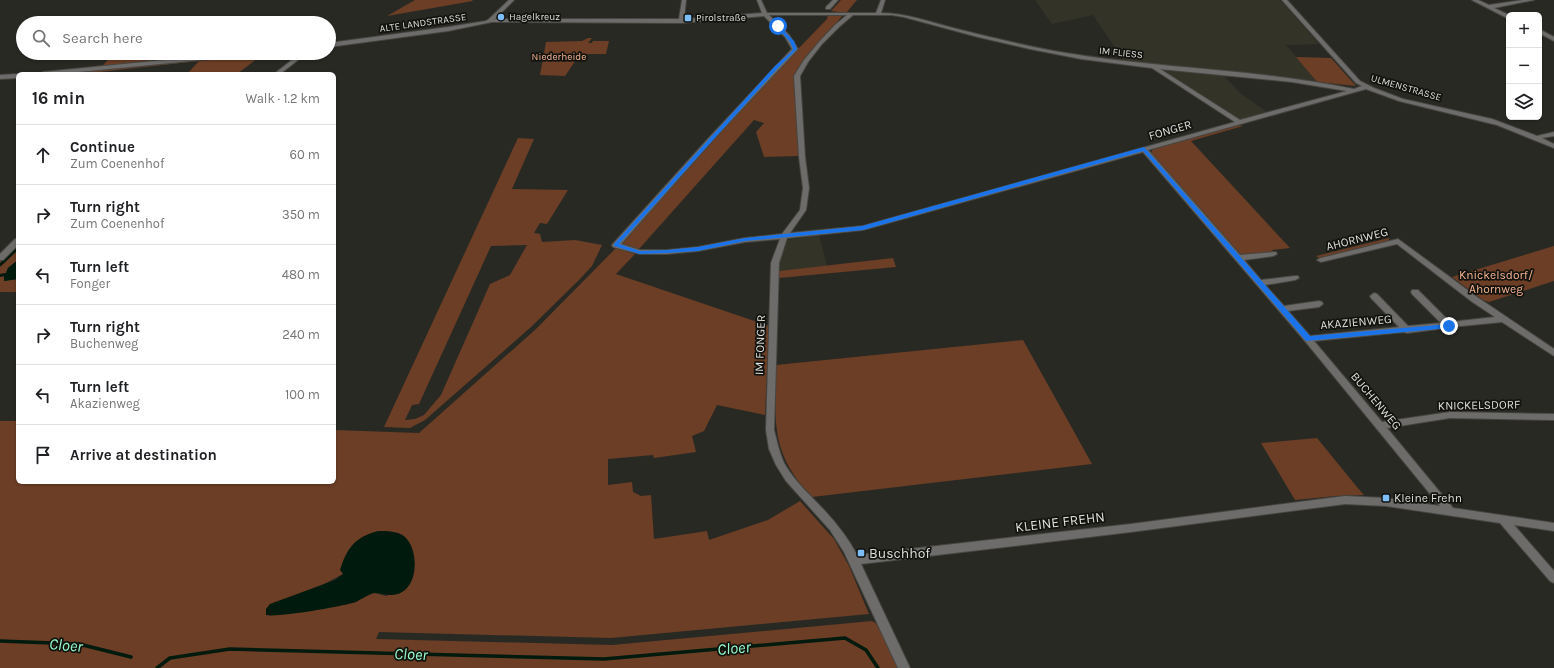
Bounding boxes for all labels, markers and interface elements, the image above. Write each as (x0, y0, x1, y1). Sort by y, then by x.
street label: ALTE LANDSTRASSE (379, 11, 467, 35)
place label: Hagelkreuz (509, 11, 560, 23)
marker: Hagelkreuz (496, 12, 506, 22)
place label: Pirolstraße (696, 12, 746, 24)
map controls (1506, 12, 1542, 120)
button: + (1506, 12, 1542, 48)
marker: Pirolstraße (683, 13, 693, 23)
search box (16, 16, 336, 60)
route start (769, 17, 787, 35)
icon: search (30, 27, 52, 49)
text: Search here (62, 29, 143, 47)
street label: IM FLIESS (1098, 45, 1144, 61)
button: − (1506, 48, 1542, 84)
park label: Niederheide (532, 51, 586, 63)
street label: ULMENSTRASSE (1369, 72, 1443, 104)
button: layers (1506, 84, 1542, 120)
text: 16 min (32, 88, 85, 108)
text: Walk · 1.2 km (245, 91, 320, 106)
street label: FONGER (1147, 117, 1193, 143)
text: Continue (70, 138, 135, 156)
icon: ahead (32, 144, 54, 166)
text: 60 m (290, 147, 320, 162)
text: Zum Coenenhof (70, 156, 164, 171)
text: Turn right (70, 198, 140, 216)
icon: right (32, 204, 54, 226)
text: 350 m (282, 207, 320, 222)
text: Zum Coenenhof (70, 216, 164, 231)
street label: AHORNWEG (1325, 225, 1389, 253)
text: Turn left (70, 258, 129, 276)
icon: left (32, 264, 54, 286)
text: 480 m (282, 267, 320, 282)
park label: Knickelsdorf/ Ahornweg (1459, 268, 1533, 296)
text: Fonger (70, 276, 110, 291)
street label: AKAZIENWEG (1320, 312, 1392, 332)
street label: IM FONGER (752, 315, 768, 375)
route end (1440, 317, 1458, 335)
text: Turn right (70, 318, 140, 336)
icon: right (32, 324, 54, 346)
text: 240 m (282, 327, 320, 342)
text: Buchenweg (70, 336, 138, 351)
street label: BUCHENWEG (1348, 369, 1404, 433)
text: Turn left (70, 378, 129, 396)
icon: left (32, 384, 54, 406)
text: 100 m (285, 387, 320, 402)
text: Akazienweg (70, 396, 140, 411)
street label: KNICKELSDORF (1438, 397, 1520, 413)
icon: arrive (32, 444, 54, 466)
text: Arrive at destination (70, 446, 217, 464)
place label: Kleine Frehn (1394, 491, 1462, 505)
marker: Kleine Frehn (1381, 493, 1391, 503)
street label: KLEINE FREHN (1014, 508, 1106, 536)
place label: Buschhof (869, 545, 930, 562)
marker: Buschhof (856, 548, 866, 558)
water label: Cloer (48, 634, 84, 656)
water label: Cloer (716, 637, 752, 659)
water label: Cloer (394, 644, 429, 664)

